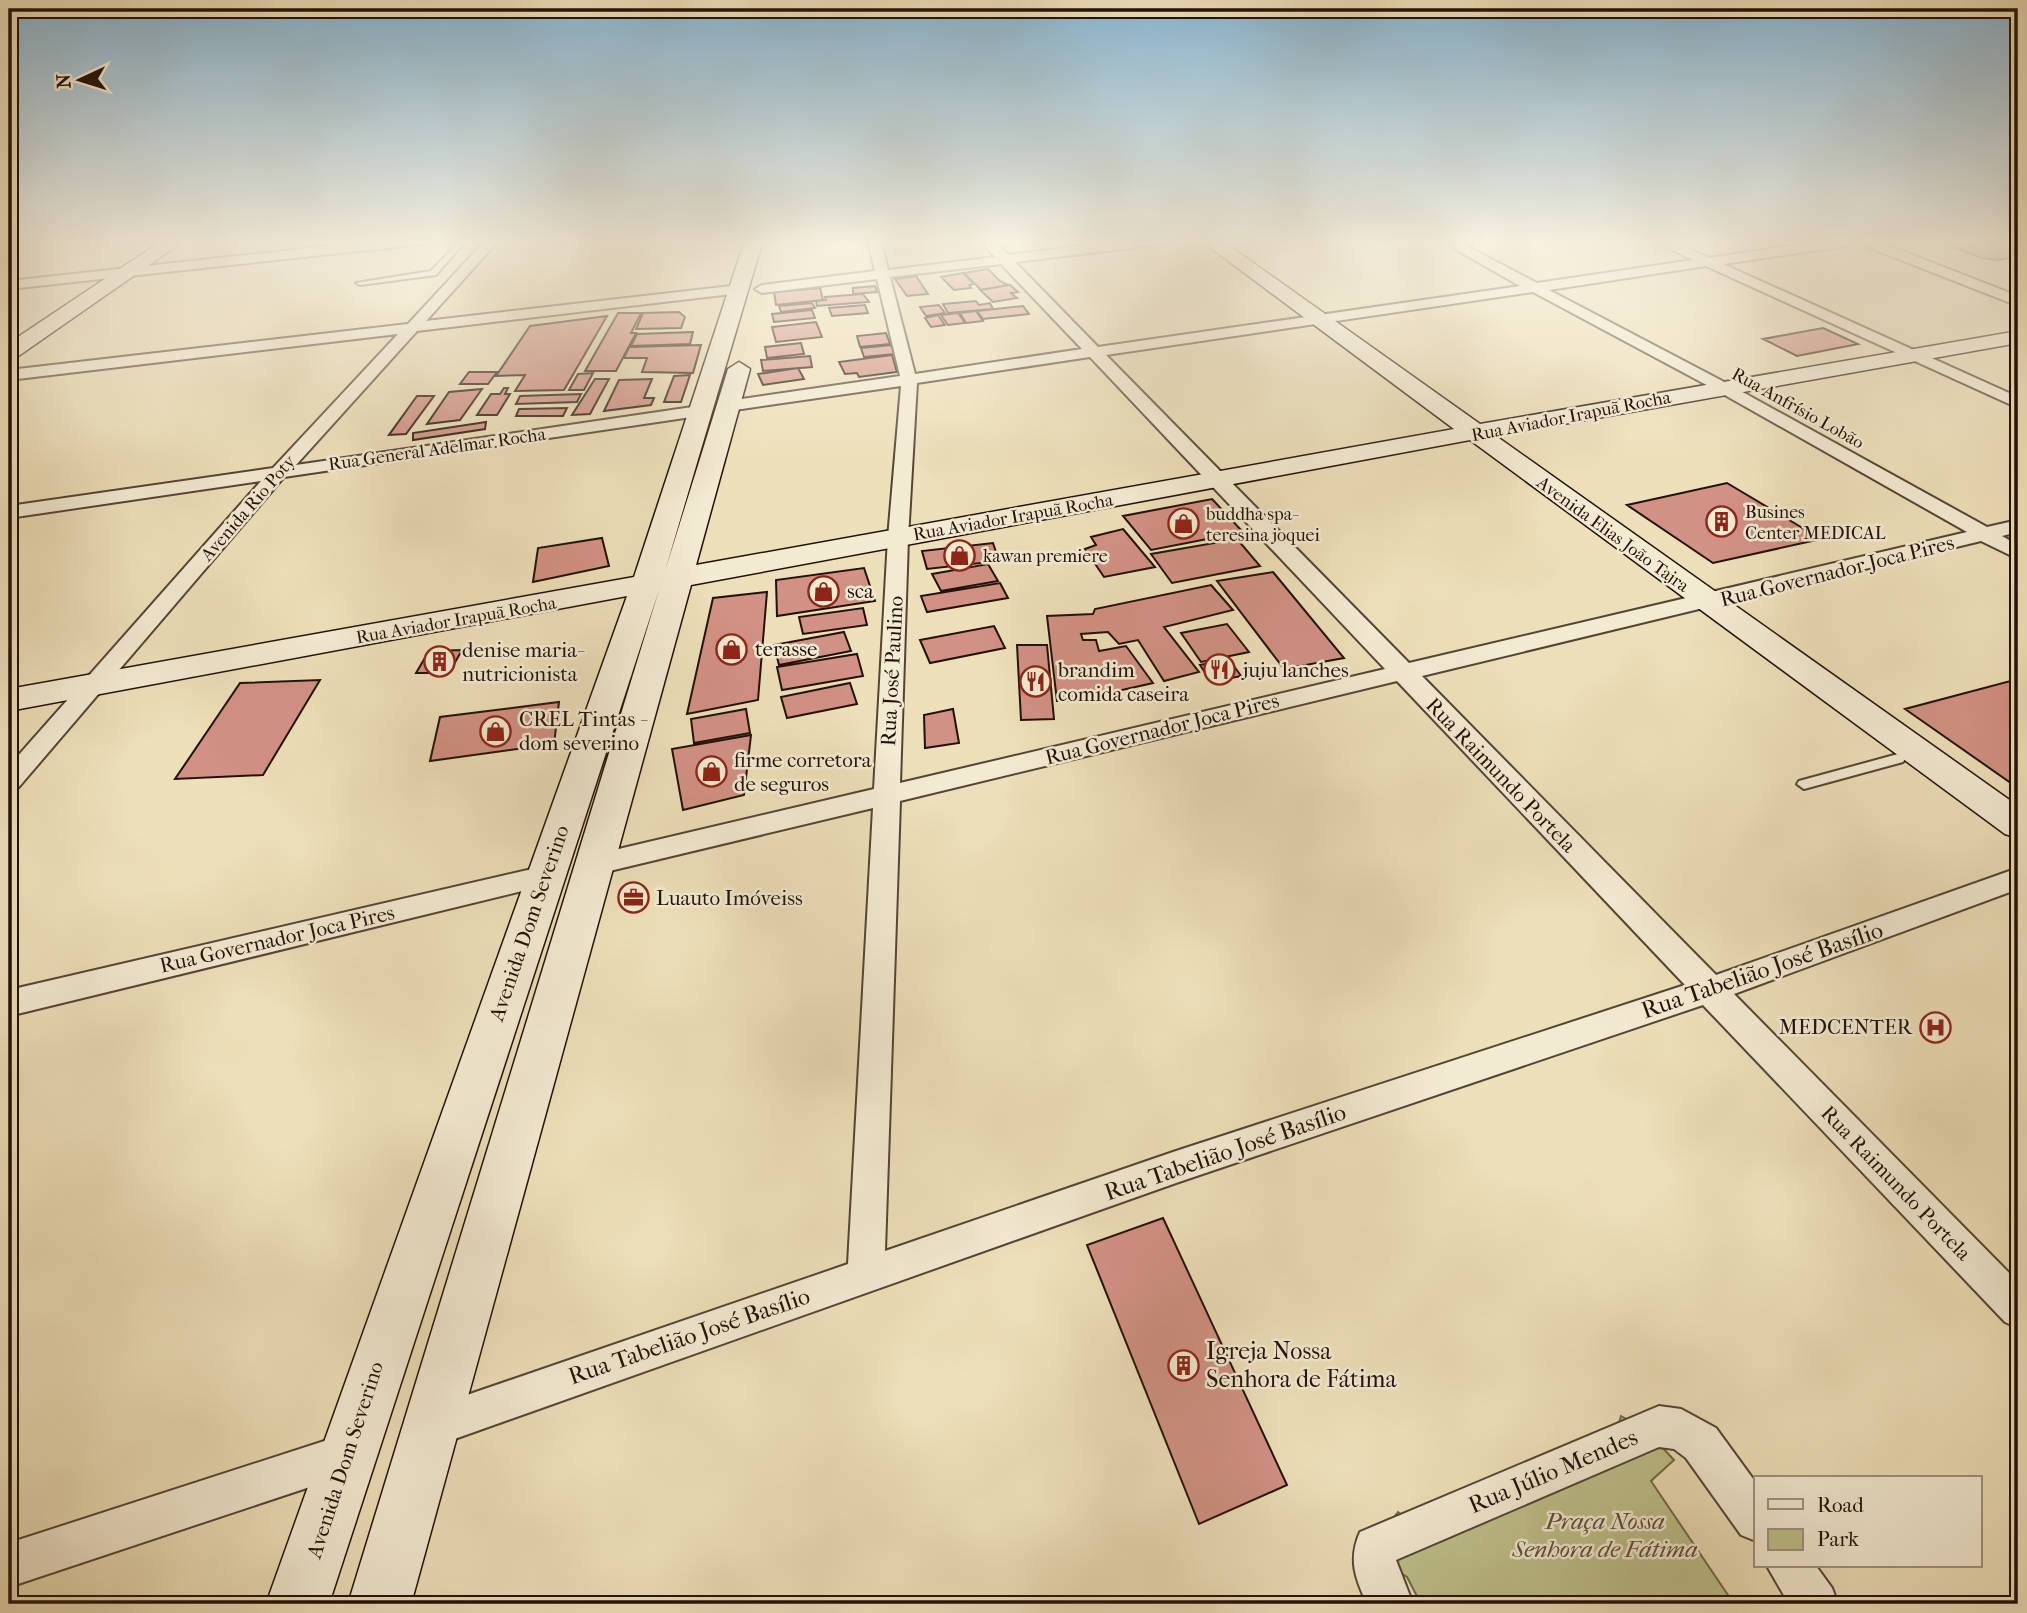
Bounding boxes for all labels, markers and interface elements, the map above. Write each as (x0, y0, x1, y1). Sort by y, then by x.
north arrow (46, 46, 116, 116)
text: N (53, 73, 76, 89)
street label: Rua Anfrísio Lobão (1728, 363, 1868, 453)
street label: Rua Aviador Irapuã Rocha (1470, 387, 1673, 446)
street label: Rua General Adelmar Rocha (327, 424, 548, 475)
street label: Avenida Rio Poty (196, 450, 301, 566)
street label: Avenida Elias João Tajra (1532, 472, 1693, 597)
street label: Rua Aviador Irapuã Rocha (911, 489, 1115, 545)
place label: Busines Center MEDICAL (1745, 502, 1886, 544)
place label: buddha spa- teresina joquei (1205, 504, 1320, 546)
building icon: Busines Center MEDICAL (1705, 505, 1739, 539)
shop icon: buddha spa- teresina joquei (1166, 507, 1200, 541)
street label: Rua Governador Joca Pires (1718, 530, 1957, 612)
shop icon: kawan premiere (943, 539, 977, 573)
place label: kawan premiere (983, 546, 1108, 567)
shop icon: sca (807, 574, 841, 608)
place label: sca (847, 579, 874, 603)
street label: Rua Aviador Irapuã Rocha (354, 592, 558, 648)
street label: Rua José Paulino (876, 595, 908, 747)
shop icon: terasse (715, 632, 749, 666)
place label: terasse (755, 637, 817, 661)
place label: denise maria- nutricionista (462, 638, 585, 686)
building icon: denise maria- nutricionista (422, 645, 456, 679)
restaurant icon: juju lanches (1203, 653, 1237, 687)
place label: brandim comida caseira (1057, 658, 1189, 706)
place label: juju lanches (1241, 658, 1349, 682)
restaurant icon: brandim comida caseira (1018, 665, 1052, 699)
street label: Rua Governador Joca Pires (1043, 688, 1282, 770)
street label: Rua Raimundo Portela (1421, 693, 1581, 857)
place label: CREL Tintas - dom severino (519, 707, 648, 755)
shop icon: CREL Tintas - dom severino (479, 714, 513, 748)
place label: firme corretora de seguros (734, 748, 872, 796)
shop icon: firme corretora de seguros (694, 755, 728, 789)
street label: Avenida Dom Severino (484, 822, 574, 1025)
office icon: Luauto Imóveiss (616, 881, 650, 915)
place label: Luauto Imóveiss (656, 886, 803, 910)
street label: Rua Governador Joca Pires (157, 900, 397, 978)
street label: Rua Tabelião José Basílio (1638, 915, 1886, 1025)
hospital icon: MEDCENTER (1918, 1010, 1952, 1044)
place label: MEDCENTER (1779, 1015, 1913, 1039)
street label: Rua Tabelião José Basílio (1101, 1097, 1349, 1207)
street label: Rua Raimundo Portela (1816, 1101, 1976, 1265)
street label: Rua Tabelião José Basílio (565, 1281, 813, 1391)
place label: Igreja Nossa Senhora de Fátima (1206, 1337, 1398, 1393)
building icon: Igreja Nossa Senhora de Fátima (1166, 1348, 1200, 1382)
street label: Avenida Dom Severino (302, 1359, 388, 1562)
street label: Rua Júlio Mendes (1464, 1423, 1642, 1519)
legend (1754, 1476, 1982, 1568)
text: Road (1817, 1493, 1864, 1517)
park label: Praça Nossa Senhora de Fátima (1511, 1507, 1698, 1563)
text: Park (1817, 1527, 1859, 1551)

